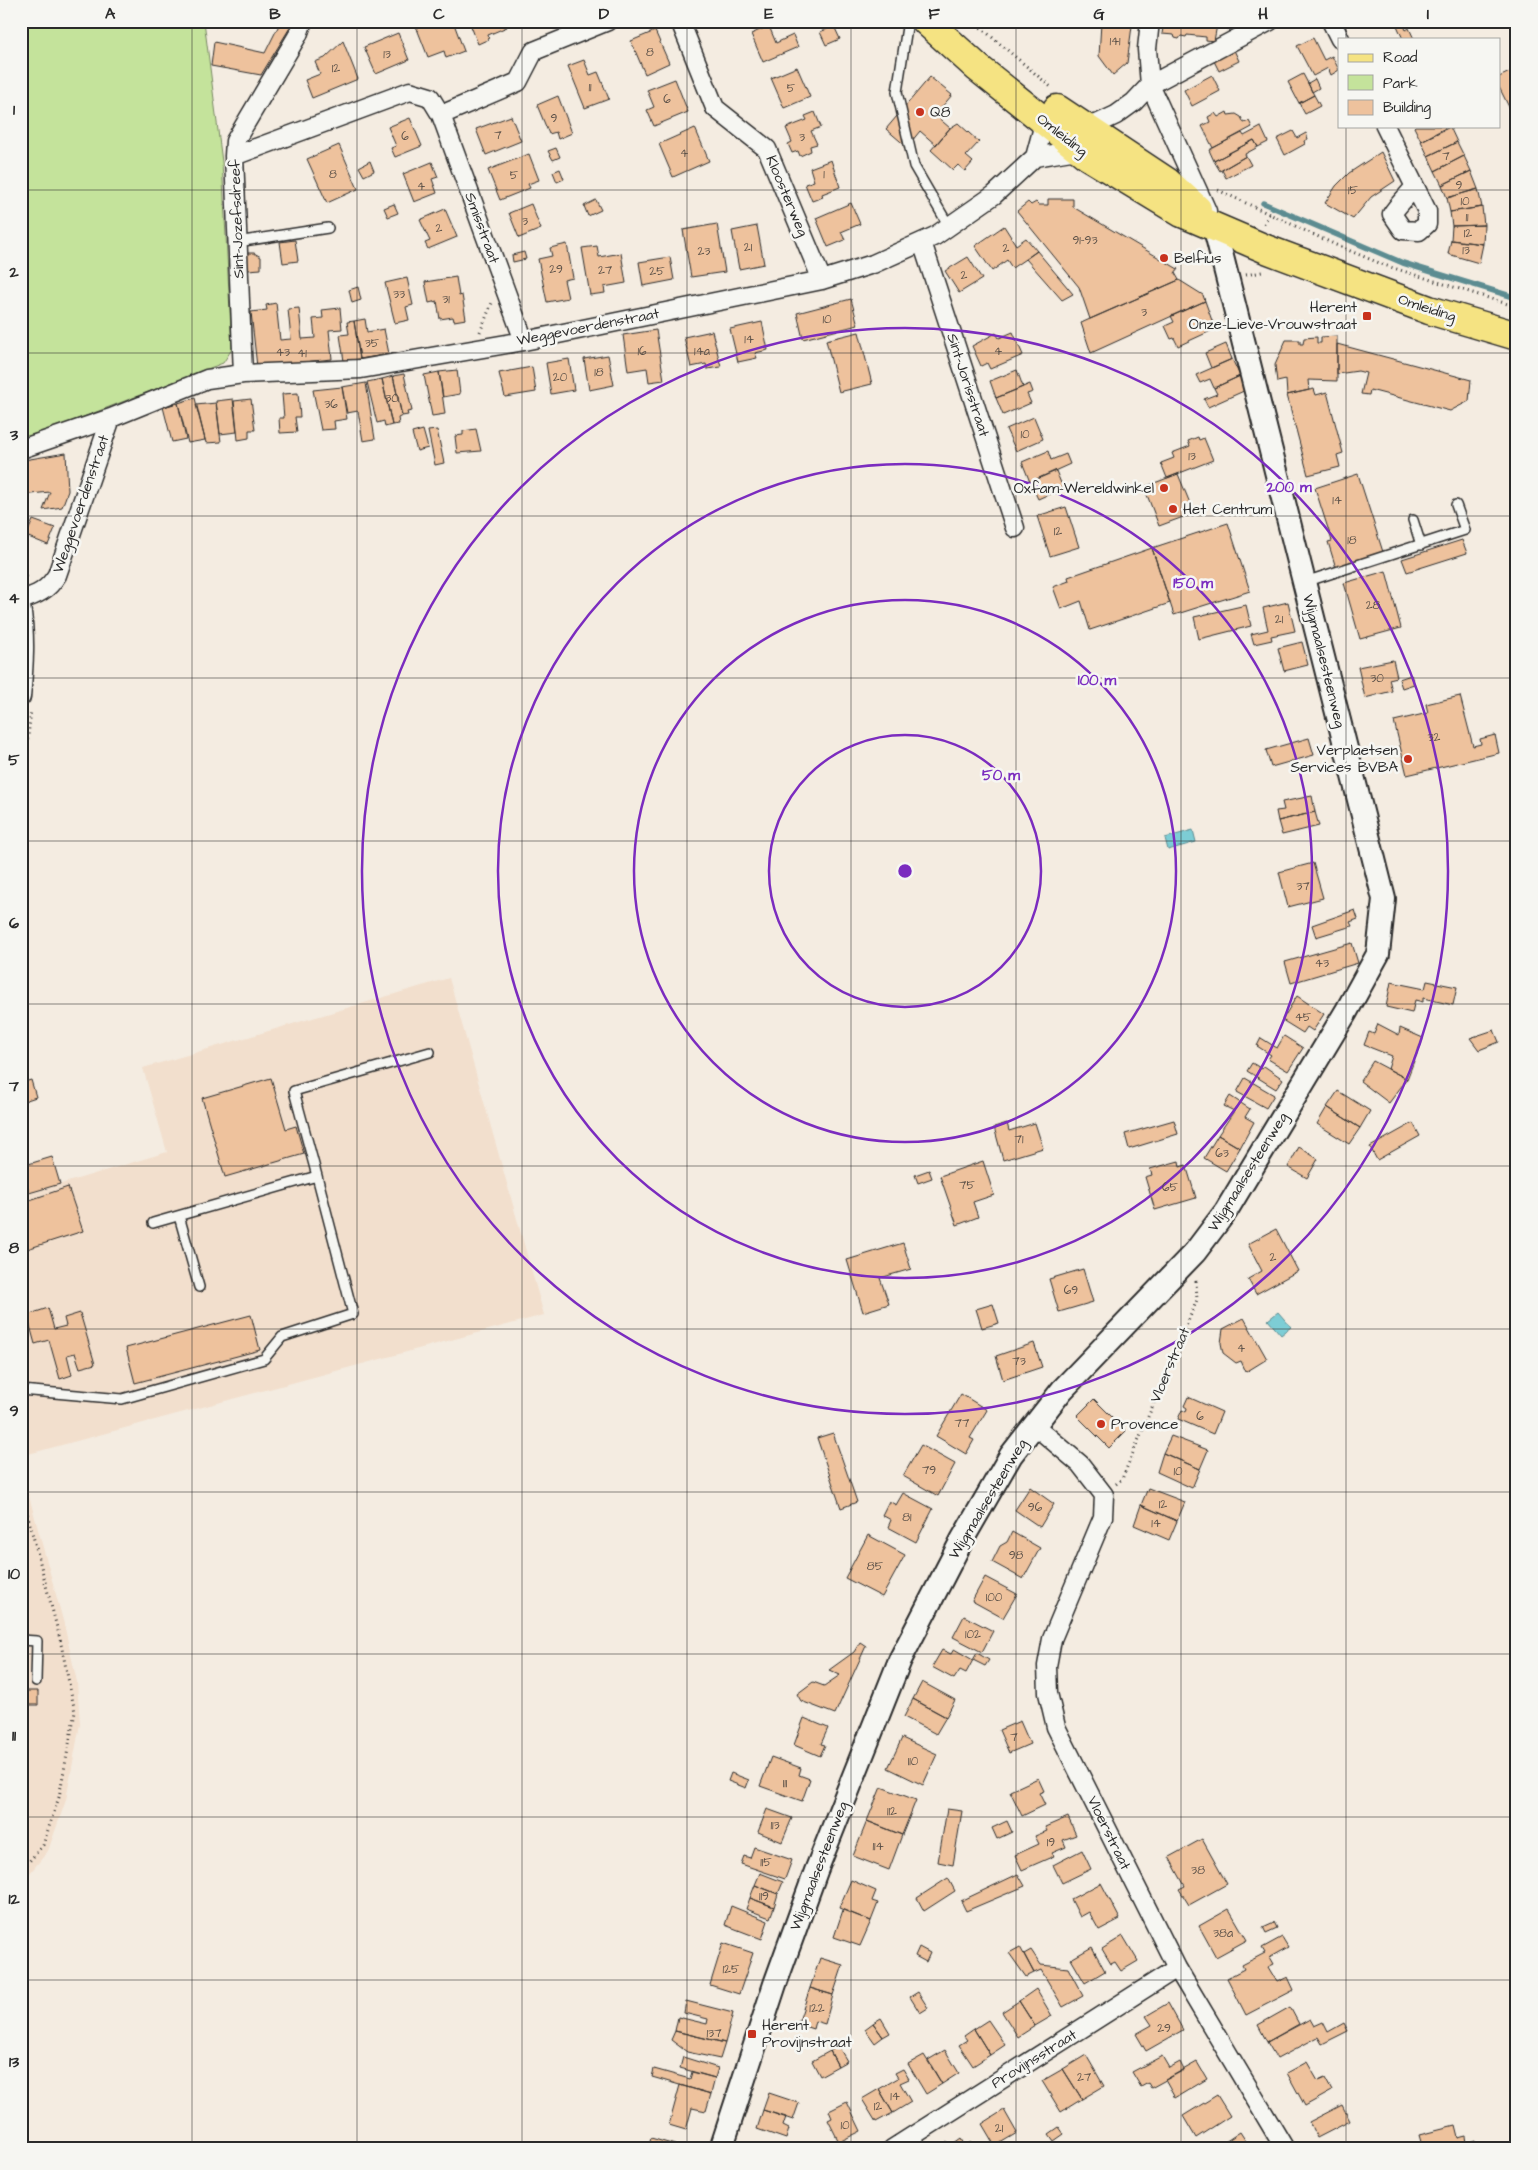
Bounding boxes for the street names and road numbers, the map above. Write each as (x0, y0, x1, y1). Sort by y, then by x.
street label: Omleiding (1031, 108, 1092, 163)
street label: Kloosterweg (760, 152, 814, 240)
street label: Sint-Jozefsdreef (224, 159, 250, 279)
street label: Smisstraat (459, 189, 505, 267)
street label: Omleiding (1395, 289, 1459, 328)
street label: Weggevoerdenstraat (515, 303, 661, 352)
street label: Sint-Jorisstraat (941, 330, 995, 440)
street label: Weggevoerdenstraat (47, 432, 115, 576)
street label: Wijgmaalsesteenweg (1296, 592, 1351, 731)
street label: Wijgmaalsesteenweg (1203, 1108, 1294, 1236)
street label: Vloerstraat (1145, 1324, 1195, 1406)
street label: Wijgmaalsesteenweg (944, 1435, 1033, 1564)
street label: Vloerstraat (1082, 1793, 1136, 1873)
street label: Wijgmaalsesteenweg (785, 1798, 854, 1934)
street label: Provijnsstraat (987, 2024, 1081, 2094)

